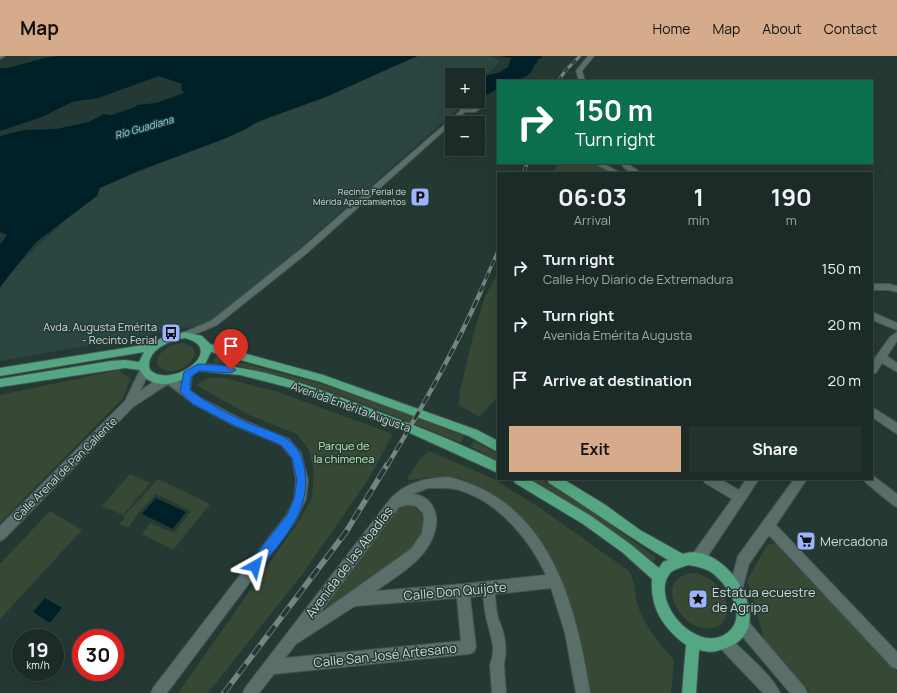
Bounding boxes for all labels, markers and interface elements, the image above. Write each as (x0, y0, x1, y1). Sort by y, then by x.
text: Map (20, 15, 59, 41)
text: Home (653, 19, 690, 38)
text: Map (712, 19, 740, 38)
text: About (762, 19, 802, 38)
text: Contact (824, 19, 877, 38)
map controls (445, 68, 485, 156)
button: + (445, 68, 485, 108)
text: 150 m (575, 91, 653, 129)
icon: right (509, 96, 561, 148)
water label: Río Guadiana (113, 112, 175, 142)
button: − (445, 116, 485, 156)
text: Turn right (575, 127, 656, 151)
text: 06:03 (558, 180, 627, 213)
text: 1 (693, 180, 704, 213)
text: 190 (771, 180, 812, 213)
place label: Recinto Ferial de Mérida Aparcamientos (313, 185, 406, 208)
parking icon: Recinto Ferial de Mérida Aparcamientos (409, 186, 431, 208)
text: Arrival (574, 211, 611, 229)
text: min (688, 211, 710, 229)
text: m (786, 211, 797, 229)
text: Turn right (543, 249, 614, 270)
icon: right (509, 257, 531, 279)
text: 150 m (822, 258, 861, 279)
text: Calle Hoy Diario de Extremadura (543, 270, 733, 288)
text: Turn right (543, 305, 614, 326)
icon: right (509, 313, 531, 335)
text: 20 m (828, 314, 861, 335)
place label: Avda. Augusta Emérita - Recinto Ferial (43, 319, 157, 347)
bus stop icon: Avda. Augusta Emérita - Recinto Ferial (160, 322, 182, 344)
text: Avenida Emérita Augusta (543, 326, 692, 344)
pin (214, 329, 248, 370)
icon: arrive (220, 335, 242, 357)
icon: arrive (509, 369, 531, 391)
text: Arrive at destination (543, 370, 692, 391)
text: 20 m (828, 370, 861, 391)
street label: Avenida Emérita Augusta (289, 378, 413, 435)
street label: Calle Arenal de Pan Caliente (9, 413, 120, 524)
button: Exit (509, 426, 681, 472)
button: Share (689, 426, 861, 472)
park label: Parque de la chimenea (314, 438, 374, 466)
street label: Avenida de las Abadías (301, 502, 397, 621)
supermarket icon: Mercadona (795, 530, 817, 552)
place label: Mercadona (820, 532, 888, 550)
position arrow (234, 545, 276, 587)
street label: Calle Don Quijote (403, 578, 508, 604)
place label: Estatua ecuestre de Agripa (712, 583, 816, 616)
place icon: Estatua ecuestre de Agripa (687, 588, 709, 610)
speed limit sign: 30 (72, 629, 124, 681)
text: 19 (27, 636, 49, 663)
street label: Calle San José Artesano (313, 638, 458, 671)
text: km/h (26, 658, 50, 672)

